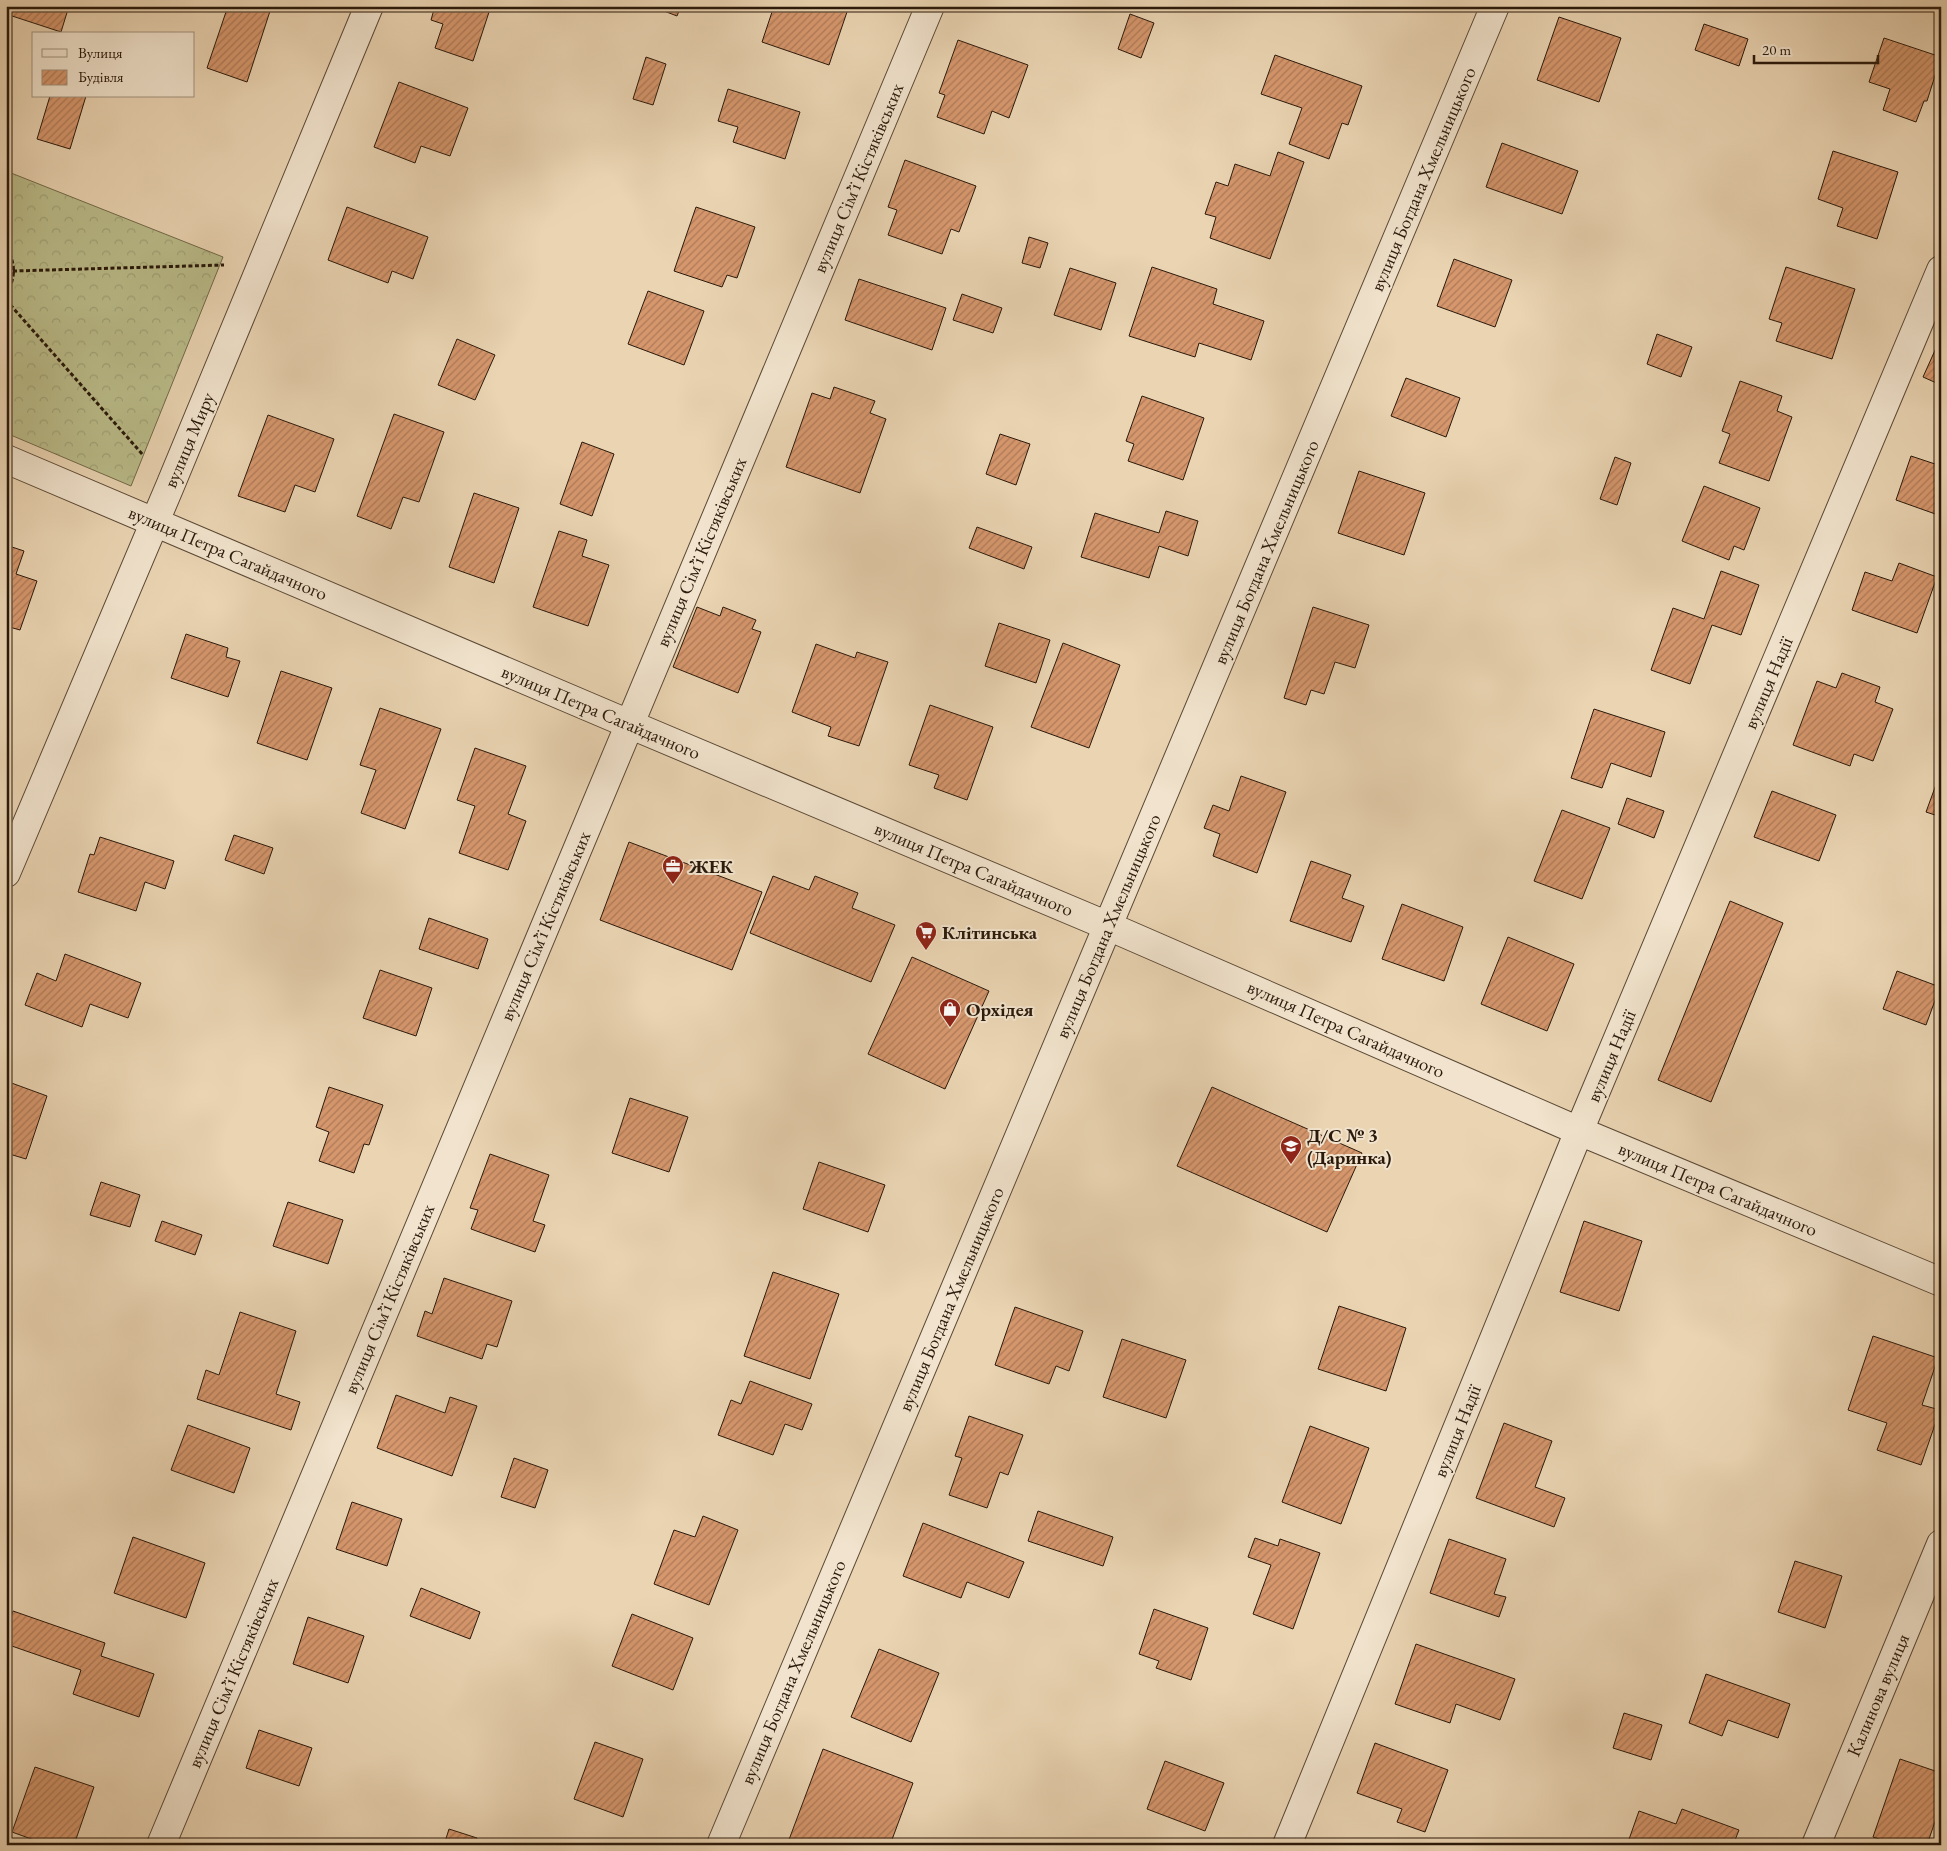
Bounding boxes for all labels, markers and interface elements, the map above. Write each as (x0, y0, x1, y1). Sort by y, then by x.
legend (32, 32, 195, 98)
scale bar (1754, 32, 1878, 64)
text: 20 m (1762, 40, 1791, 59)
text: Вулиця (78, 43, 123, 62)
street label: вулиця Богдана Хмельницького (1364, 63, 1482, 295)
text: Будівля (78, 67, 124, 86)
street label: вулиця Сімʼї Кістяківських (807, 79, 910, 277)
street label: вулиця Миру (158, 388, 221, 492)
street label: вулиця Богдана Хмельницького (1207, 436, 1325, 668)
street label: вулиця Сімʼї Кістяківських (650, 453, 753, 651)
street label: вулиця Петра Сагайдачного (125, 500, 331, 606)
street label: вулиця Надії (1737, 633, 1799, 733)
street label: вулиця Петра Сагайдачного (498, 659, 704, 765)
street label: вулиця Богдана Хмельницького (1049, 810, 1167, 1042)
street label: вулиця Петра Сагайдачного (871, 816, 1077, 922)
street label: вулиця Сімʼї Кістяківських (494, 827, 597, 1025)
office icon: ЖЕК (661, 854, 685, 885)
place label: ЖЕК (688, 854, 734, 879)
supermarket icon: Клітинська (914, 920, 938, 951)
place label: Клітинська (942, 920, 1038, 945)
street label: вулиця Петра Сагайдачного (1243, 974, 1449, 1084)
shop icon: Орхідея (938, 997, 962, 1028)
place label: Орхідея (966, 997, 1034, 1022)
street label: вулиця Надії (1580, 1006, 1642, 1106)
place label: Д/С № 3 (Даринка) (1307, 1123, 1392, 1170)
school or university icon: Д/С № 3 (Даринка) (1279, 1134, 1303, 1165)
street label: вулиця Петра Сагайдачного (1615, 1136, 1821, 1242)
street label: вулиця Богдана Хмельницького (892, 1183, 1010, 1415)
street label: вулиця Сімʼї Кістяківських (338, 1200, 441, 1398)
street label: вулиця Надії (1427, 1381, 1487, 1481)
street label: вулиця Богдана Хмельницького (734, 1556, 852, 1788)
street label: вулиця Сімʼї Кістяківських (182, 1574, 285, 1772)
street label: Калинова вулиця (1841, 1629, 1915, 1760)

